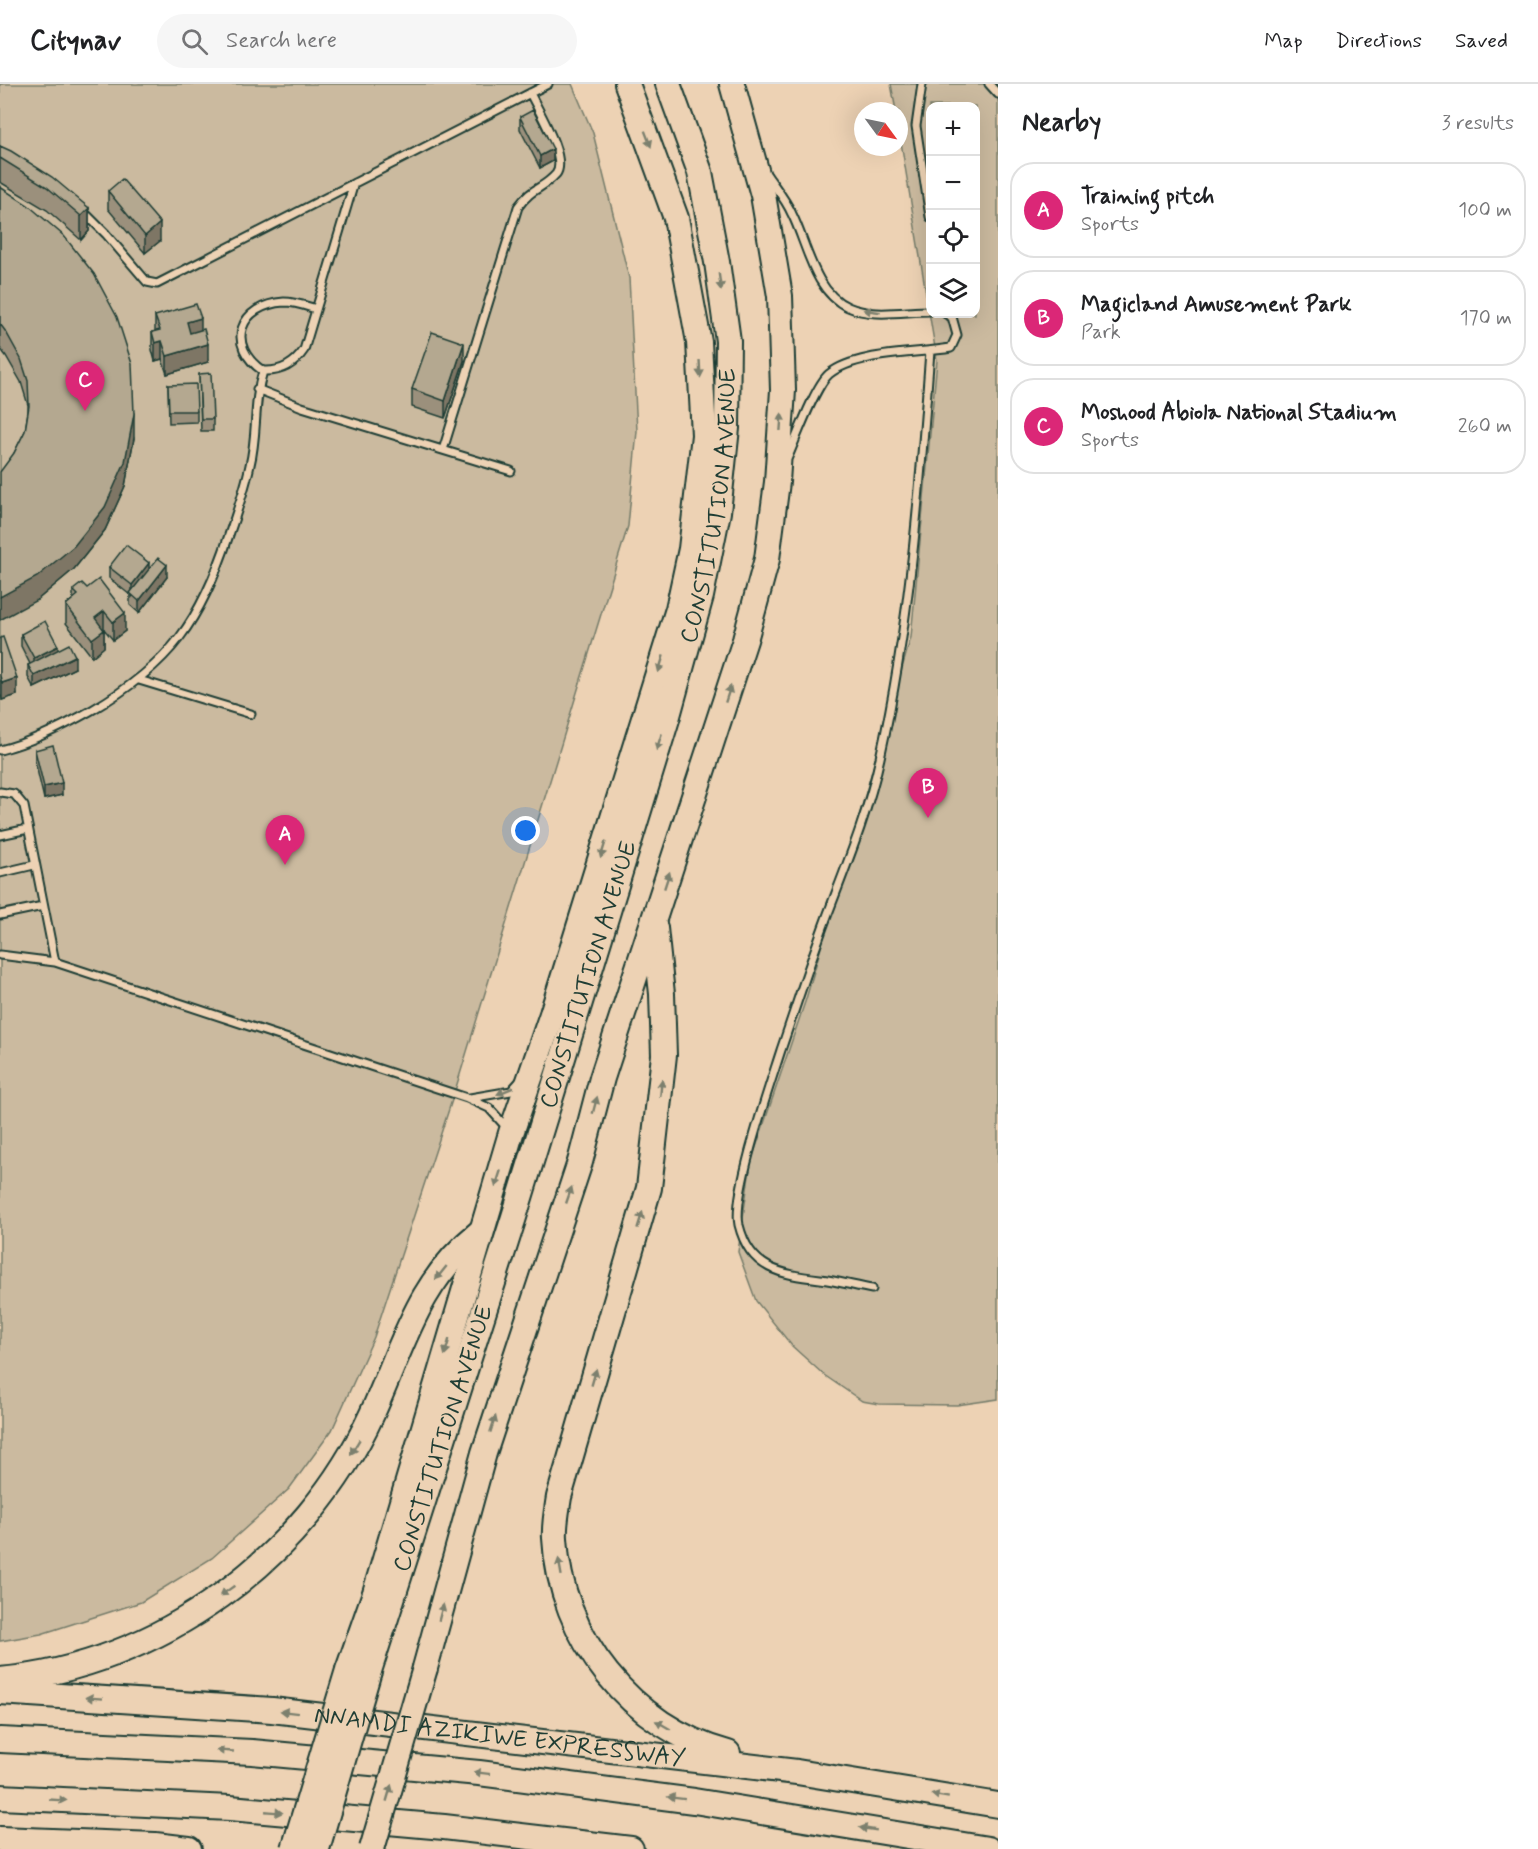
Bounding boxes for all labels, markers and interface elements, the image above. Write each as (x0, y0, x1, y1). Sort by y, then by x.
search box (157, 14, 577, 68)
text: Citynav (30, 23, 121, 60)
icon: search (178, 25, 211, 58)
text: Search here (226, 27, 337, 55)
text: Map (1264, 27, 1303, 55)
text: Directions (1336, 27, 1422, 55)
text: Saved (1455, 27, 1508, 55)
north arrow (854, 102, 908, 156)
map controls (926, 102, 980, 318)
button: + (926, 102, 980, 156)
text: Nearby (1022, 106, 1101, 140)
text: 3 results (1442, 110, 1514, 137)
one-way arrow (643, 130, 653, 148)
button: − (926, 156, 980, 210)
text: Training pitch (1081, 183, 1214, 211)
text: A (1037, 197, 1050, 224)
text: 100 m (1458, 197, 1512, 224)
button: locate (926, 210, 980, 264)
text: Sports (1081, 211, 1139, 238)
button: layers (926, 264, 980, 318)
one-way arrow (716, 273, 725, 292)
text: Magicland Amusement Park (1081, 291, 1352, 319)
text: B (1037, 305, 1050, 332)
text: 170 m (1460, 305, 1512, 332)
one-way arrow (863, 307, 882, 316)
text: Park (1081, 319, 1121, 346)
one-way arrow (696, 359, 705, 378)
pin: C (66, 362, 104, 411)
street label: CONSTITUTION AVENUE (673, 368, 743, 647)
text: Moshood Abiola National Stadium (1081, 399, 1397, 427)
one-way arrow (776, 412, 785, 431)
text: C (1036, 413, 1051, 440)
text: 260 m (1458, 413, 1512, 440)
text: Sports (1081, 427, 1139, 454)
one-way arrow (656, 655, 665, 673)
one-way arrow (723, 685, 733, 703)
one-way arrow (654, 733, 664, 751)
pin: B (908, 768, 948, 818)
pin: A (266, 816, 304, 865)
your location (511, 816, 540, 845)
street label: CONSTITUTION AVENUE (533, 837, 644, 1112)
one-way arrow (598, 841, 607, 859)
one-way arrow (663, 871, 672, 889)
one-way arrow (656, 1079, 666, 1098)
one-way arrow (495, 1086, 513, 1096)
one-way arrow (591, 1096, 600, 1114)
one-way arrow (493, 1170, 502, 1188)
one-way arrow (564, 1186, 574, 1204)
one-way arrow (636, 1211, 645, 1229)
one-way arrow (435, 1265, 448, 1281)
street label: CONSTITUTION AVENUE (386, 1301, 500, 1576)
one-way arrow (442, 1338, 451, 1356)
one-way arrow (590, 1368, 599, 1386)
one-way arrow (489, 1415, 499, 1433)
one-way arrow (351, 1438, 361, 1455)
one-way arrow (555, 1557, 564, 1576)
one-way arrow (219, 1585, 235, 1597)
one-way arrow (436, 1603, 446, 1621)
one-way arrow (85, 1694, 104, 1703)
street label: NNAMDI AZIKIWE EXPRESSWAY (312, 1700, 687, 1774)
one-way arrow (279, 1707, 298, 1717)
one-way arrow (655, 1719, 671, 1730)
one-way arrow (216, 1746, 235, 1755)
one-way arrow (473, 1768, 492, 1778)
one-way arrow (384, 1784, 394, 1802)
one-way arrow (931, 1791, 950, 1800)
one-way arrow (666, 1794, 685, 1803)
one-way arrow (49, 1795, 68, 1804)
one-way arrow (265, 1807, 284, 1817)
one-way arrow (858, 1824, 877, 1833)

